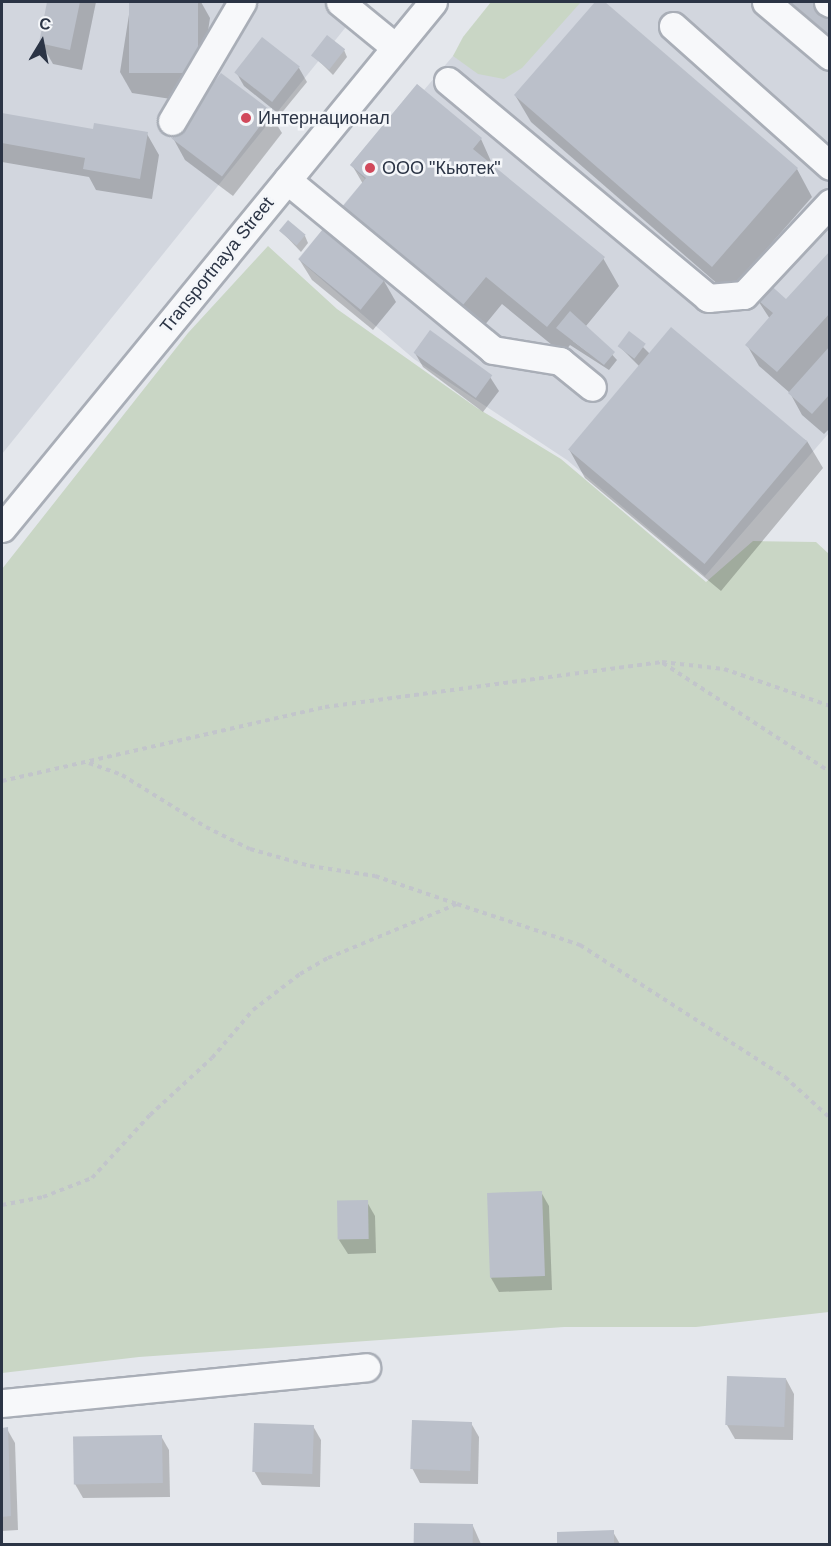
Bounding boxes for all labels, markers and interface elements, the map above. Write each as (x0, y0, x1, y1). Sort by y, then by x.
north arrow (12, 12, 72, 72)
text: С (38, 14, 52, 33)
place label: Интернационал (258, 107, 390, 129)
marker: Интернационал (239, 111, 253, 125)
place label: ООО "Кьютек" (382, 157, 501, 179)
marker: ООО "Кьютек" (363, 161, 377, 175)
street label: Transportnaya Street (156, 193, 278, 337)

